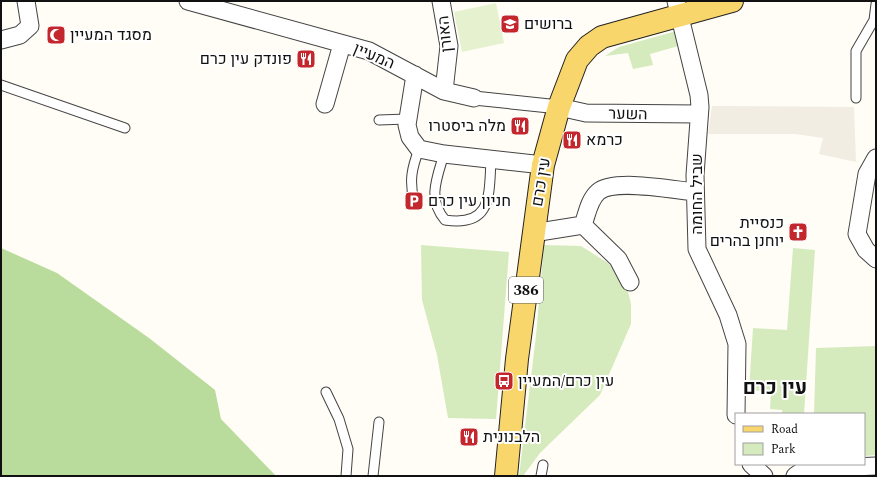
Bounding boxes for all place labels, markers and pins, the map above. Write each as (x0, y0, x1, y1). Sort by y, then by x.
place label: ברושים (524, 12, 573, 36)
school or university icon: ברושים (499, 13, 521, 35)
place label: מסגד המעיין (70, 23, 152, 47)
mosque icon: מסגד המעיין (45, 24, 67, 46)
place label: פונדק עין כרם (200, 47, 292, 71)
restaurant icon: פונדק עין כרם (295, 48, 317, 70)
place label: מלה ביסטרו (428, 114, 506, 138)
restaurant icon: מלה ביסטרו (509, 115, 531, 137)
place label: כרמא (586, 128, 623, 152)
restaurant icon: כרמא (561, 129, 583, 151)
place label: חניון עין כרם (428, 189, 511, 213)
parking icon: חניון עין כרם (403, 190, 425, 212)
place label: כנסיית יוחנן בהרים (710, 211, 784, 253)
church icon: כנסיית יוחנן בהרים (787, 221, 809, 243)
place label: עין כרם/המעיין (518, 369, 614, 393)
bus stop icon: עין כרם/המעיין (493, 370, 515, 392)
place label: הלבנונית (483, 425, 540, 449)
restaurant icon: הלבנונית (458, 426, 480, 448)

